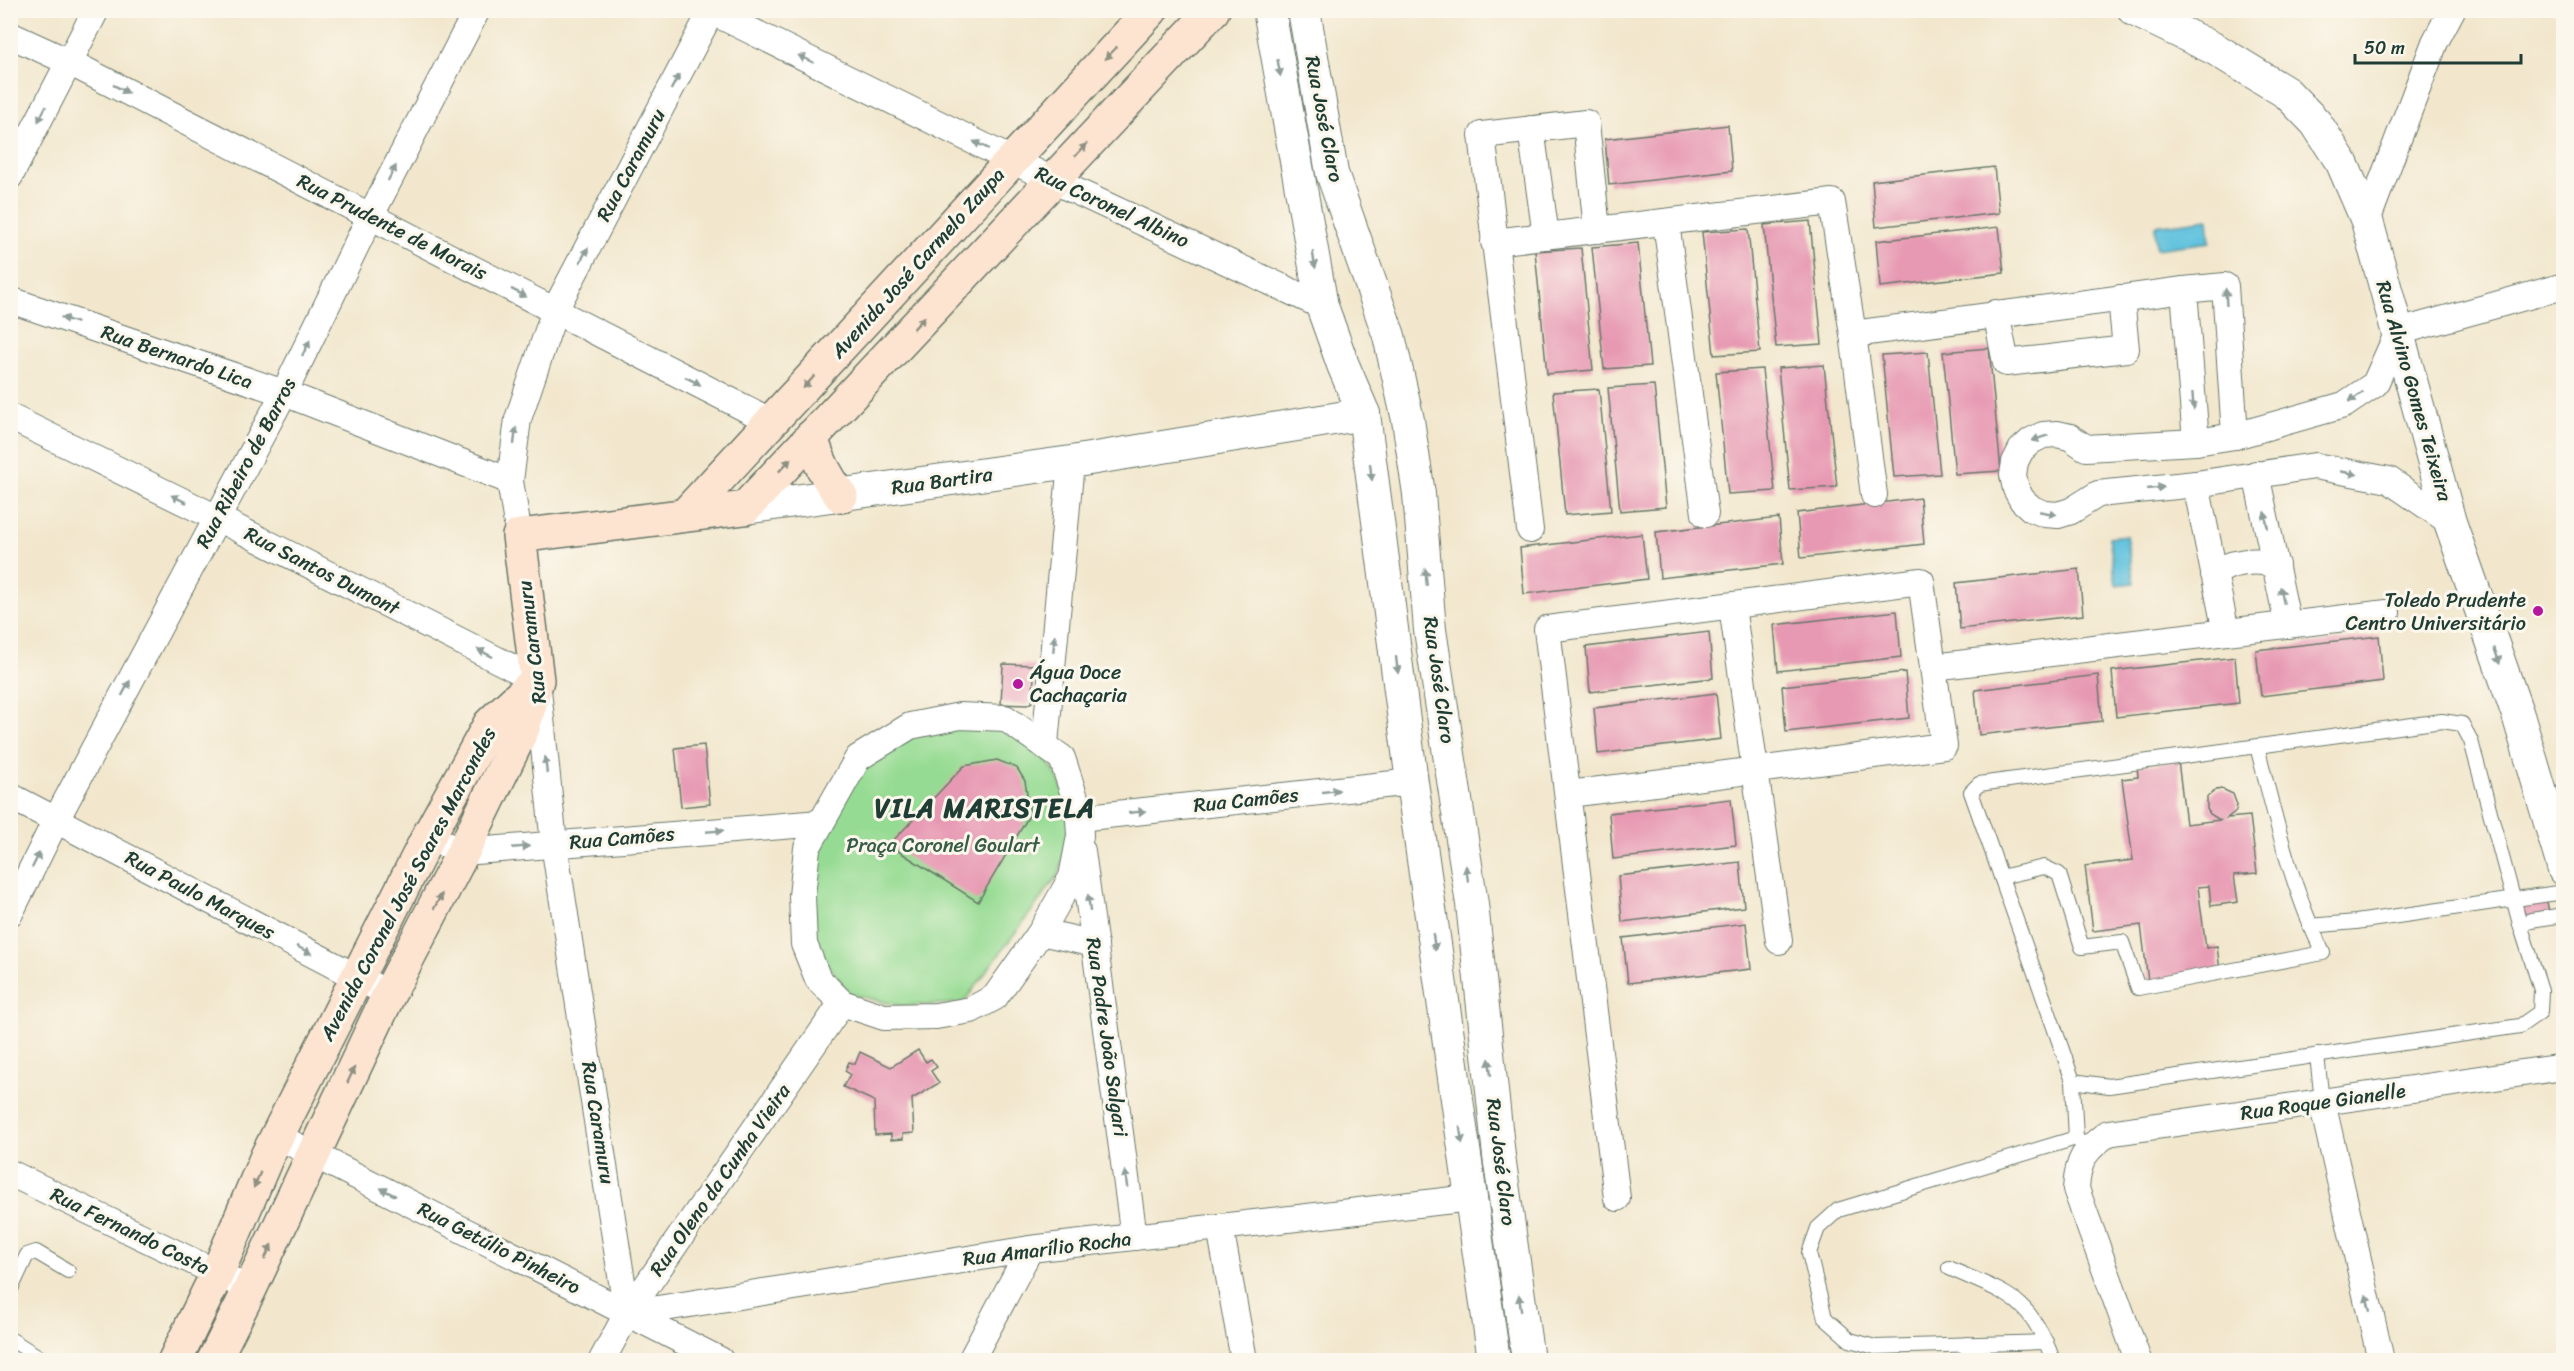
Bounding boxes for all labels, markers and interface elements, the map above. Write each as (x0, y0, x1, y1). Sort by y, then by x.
scale bar (2355, 27, 2522, 65)
text: 50 m (2364, 32, 2405, 64)
one-way arrow (1104, 46, 1118, 61)
street label: Rua José Claro (1295, 53, 1353, 185)
one-way arrow (797, 54, 815, 64)
one-way arrow (1275, 59, 1284, 78)
one-way arrow (669, 73, 679, 91)
one-way arrow (113, 84, 130, 94)
street label: Rua Caramuru (586, 102, 676, 228)
one-way arrow (38, 105, 48, 123)
one-way arrow (972, 140, 989, 149)
one-way arrow (1074, 142, 1088, 157)
street label: Rua Coronel Albino (1029, 156, 1195, 258)
street label: Avenida José Carmelo Zaupa (821, 159, 1014, 368)
street label: Rua Prudente de Morais (291, 164, 494, 291)
one-way arrow (387, 165, 397, 182)
one-way arrow (579, 246, 589, 263)
one-way arrow (1310, 251, 1319, 270)
street label: Rua Alvino Gomes Teixeira (2366, 276, 2463, 506)
one-way arrow (2221, 287, 2231, 306)
one-way arrow (511, 288, 528, 297)
one-way arrow (60, 315, 78, 325)
street label: Rua Bernardo Lica (96, 315, 258, 399)
one-way arrow (911, 316, 925, 330)
one-way arrow (301, 340, 310, 357)
street label: Rua Ribeiro de Barros (186, 371, 306, 555)
one-way arrow (803, 374, 816, 389)
one-way arrow (685, 376, 702, 386)
one-way arrow (2348, 391, 2364, 402)
one-way arrow (2188, 392, 2198, 411)
one-way arrow (511, 427, 520, 446)
one-way arrow (2031, 433, 2049, 443)
street label: Rua Bartira (889, 456, 996, 505)
one-way arrow (778, 458, 791, 473)
one-way arrow (1367, 462, 1376, 481)
one-way arrow (2340, 469, 2359, 478)
one-way arrow (2147, 483, 2166, 493)
one-way arrow (171, 494, 188, 504)
one-way arrow (2038, 509, 2057, 518)
one-way arrow (2260, 510, 2270, 529)
street label: Rua Santos Dumont (238, 517, 407, 626)
one-way arrow (1421, 567, 1431, 586)
street label: Rua Caramuru (507, 578, 557, 706)
place label: Toledo Prudente Centro Universitário (2345, 583, 2526, 641)
one-way arrow (2277, 585, 2286, 604)
marker: Toledo Prudente Centro Universitário (2531, 604, 2545, 618)
street label: Rua José Claro (1413, 614, 1465, 746)
one-way arrow (1049, 634, 1059, 653)
one-way arrow (2493, 647, 2503, 665)
one-way arrow (476, 649, 493, 658)
place label: Água Doce Cachaçaria (1029, 655, 1128, 713)
one-way arrow (1392, 656, 1401, 675)
marker: Água Doce Cachaçaria (1011, 677, 1025, 691)
one-way arrow (121, 679, 131, 696)
street label: Avenida Coronel José Soares Marcondes (310, 720, 506, 1048)
one-way arrow (541, 755, 551, 774)
street label: Rua Camões (1192, 777, 1301, 823)
district label: VILA MARISTELA (874, 785, 1096, 831)
one-way arrow (1322, 786, 1341, 796)
one-way arrow (1128, 807, 1147, 816)
street label: Rua Camões (568, 816, 677, 860)
one-way arrow (706, 826, 725, 836)
park label: Praça Coronel Goulart (846, 828, 1041, 863)
street label: Rua Paulo Marques (118, 841, 282, 950)
one-way arrow (512, 842, 531, 852)
one-way arrow (31, 852, 40, 869)
one-way arrow (1463, 864, 1472, 883)
one-way arrow (433, 892, 442, 909)
one-way arrow (1085, 893, 1094, 912)
one-way arrow (1429, 932, 1439, 951)
street label: Rua Padre João Salgari (1076, 935, 1138, 1139)
one-way arrow (295, 944, 313, 954)
one-way arrow (1485, 1058, 1495, 1077)
street label: Rua Caramuru (571, 1059, 625, 1187)
one-way arrow (346, 1067, 355, 1084)
street label: Rua Roque Gianelle (2238, 1073, 2408, 1131)
street label: Rua Oleno da Cunha Vieira (640, 1075, 801, 1284)
street label: Rua José Claro (1476, 1096, 1526, 1228)
one-way arrow (1456, 1125, 1465, 1144)
one-way arrow (1122, 1170, 1131, 1189)
one-way arrow (252, 1172, 262, 1190)
street label: Rua Fernando Costa (44, 1177, 216, 1285)
one-way arrow (379, 1187, 396, 1197)
street label: Rua Getúlio Pinheiro (411, 1192, 587, 1304)
street label: Rua Amarílio Rocha (961, 1221, 1133, 1277)
one-way arrow (263, 1243, 272, 1260)
one-way arrow (1515, 1293, 1524, 1312)
one-way arrow (2363, 1294, 2372, 1313)

